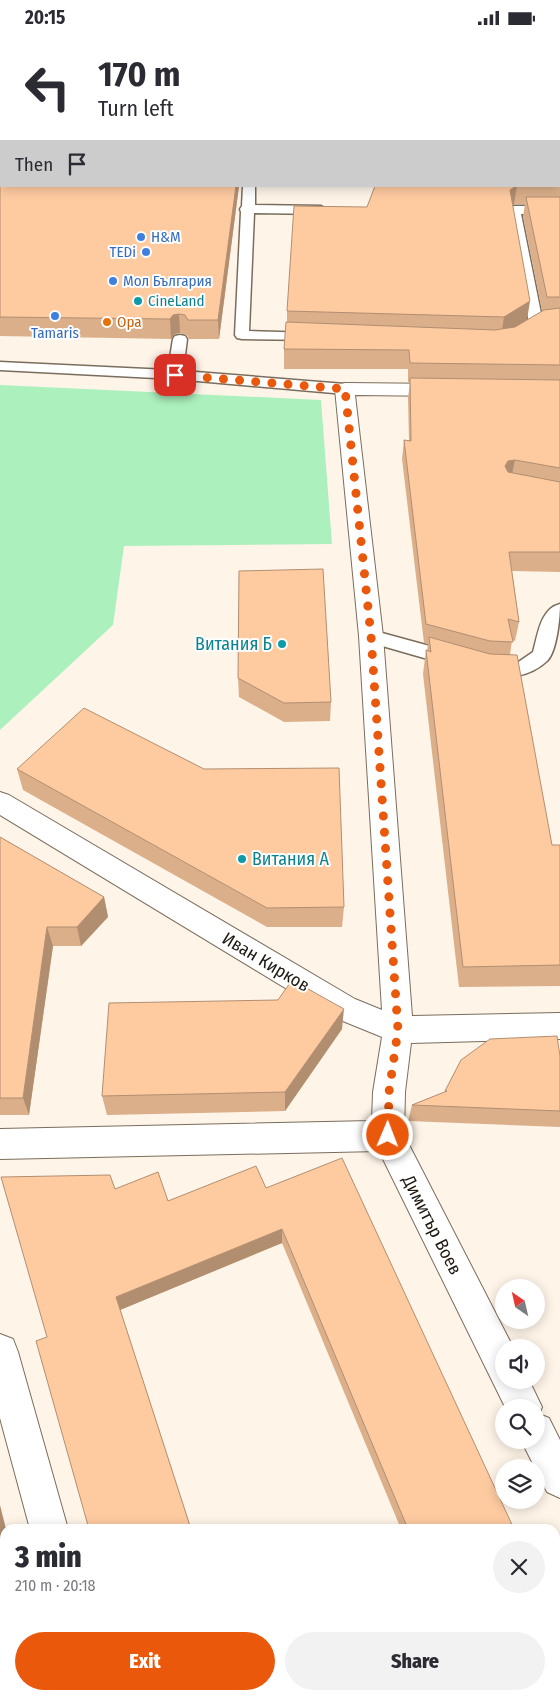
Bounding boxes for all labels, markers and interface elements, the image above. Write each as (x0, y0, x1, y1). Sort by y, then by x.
text: 20:15 (25, 6, 65, 29)
text: 170 m (98, 53, 181, 95)
icon: left (15, 55, 80, 120)
text: Turn left (98, 95, 174, 122)
icon: arrive (63, 150, 91, 178)
text: Then (15, 153, 53, 176)
place label: H&M (151, 228, 181, 246)
marker: H&M (135, 231, 147, 243)
place label: TEDi (110, 243, 136, 261)
marker: TEDi (140, 246, 152, 258)
place label: Мол България (123, 272, 212, 290)
marker: Мол България (107, 275, 119, 287)
place label: CineLand (148, 292, 205, 310)
marker: CineLand (132, 295, 144, 307)
marker: Tamaris (49, 310, 61, 322)
place label: Opa (117, 313, 142, 331)
marker: Opa (101, 316, 113, 328)
place label: Tamaris (31, 324, 79, 342)
pin (154, 354, 196, 396)
icon: arrive (161, 361, 189, 389)
place label: Витания Б (195, 633, 272, 655)
marker: Витания Б (276, 638, 288, 650)
place label: Витания А (252, 848, 329, 870)
marker: Витания А (236, 853, 248, 865)
street label: Иван Кирков (218, 927, 314, 997)
position arrow (361, 1108, 413, 1160)
street label: Димитър Воев (397, 1171, 466, 1278)
north arrow (495, 1279, 545, 1329)
map controls (495, 1279, 545, 1509)
button: sound (495, 1339, 545, 1389)
button: search (495, 1399, 545, 1449)
button: layers (495, 1459, 545, 1509)
text: 3 min (15, 1539, 82, 1575)
button: close (493, 1541, 545, 1593)
text: 210 m · 20:18 (15, 1576, 96, 1595)
button: Exit (15, 1632, 275, 1690)
button: Share (285, 1632, 545, 1690)

